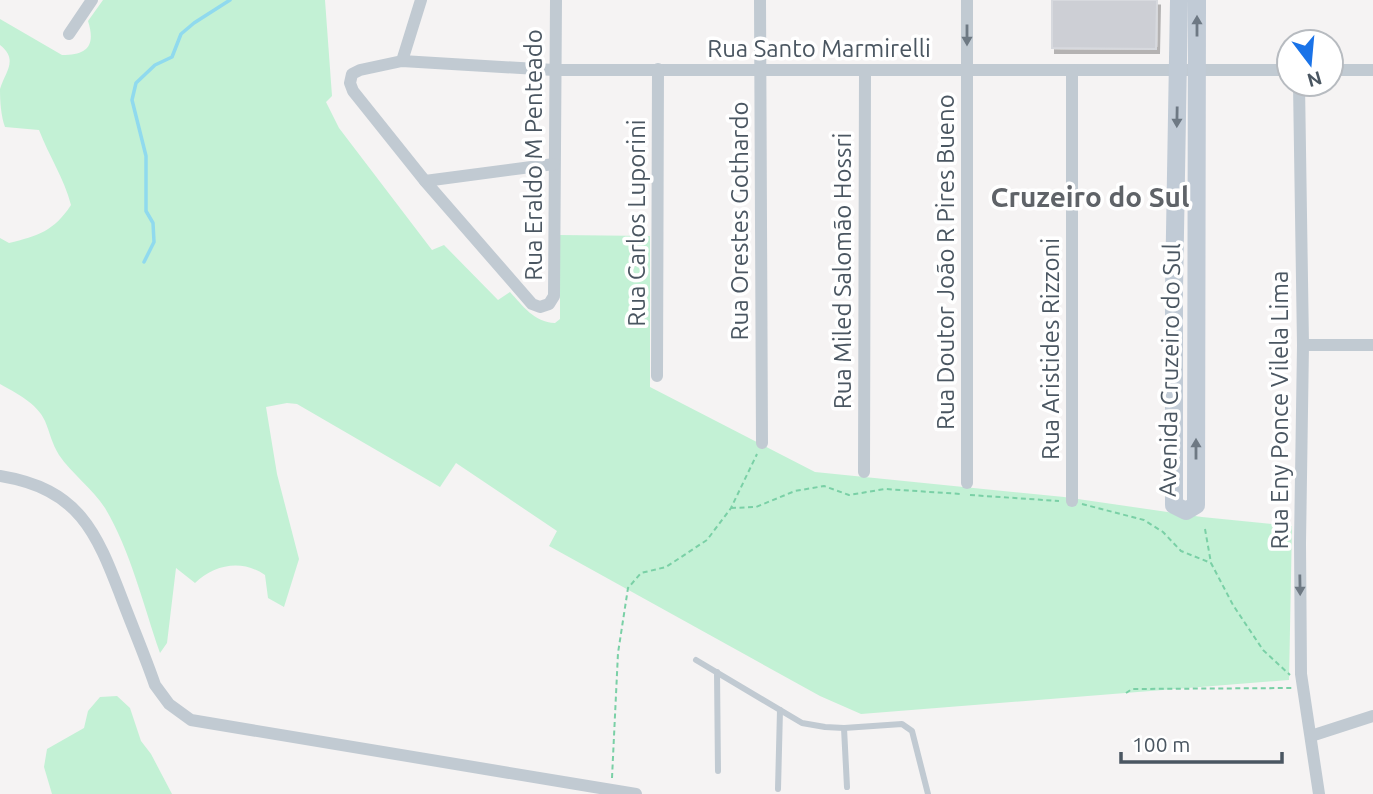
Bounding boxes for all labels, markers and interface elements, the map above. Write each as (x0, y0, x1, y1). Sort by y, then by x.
one-way arrow (1191, 15, 1203, 37)
one-way arrow (961, 24, 973, 46)
north arrow (1275, 28, 1345, 98)
street label: Rua Eraldo M Penteado (520, 29, 547, 281)
street label: Rua Santo Marmirelli (707, 35, 931, 62)
text: N (1305, 67, 1325, 92)
street label: Rua Doutor João R Pires Bueno (932, 94, 959, 430)
street label: Rua Orestes Gothardo (726, 102, 753, 340)
one-way arrow (1171, 106, 1182, 128)
street label: Rua Carlos Luporini (623, 119, 650, 327)
street label: Rua Miled Salomão Hossri (829, 133, 856, 409)
district label: Cruzeiro do Sul (991, 181, 1189, 212)
street label: Rua Aristides Rizzoni (1037, 238, 1064, 460)
street label: Avenida Cruzeiro do Sul (1154, 243, 1185, 497)
street label: Rua Eny Ponce Vilela Lima (1266, 271, 1293, 549)
one-way arrow (1190, 438, 1202, 460)
one-way arrow (1295, 574, 1306, 596)
scale bar (1121, 720, 1282, 764)
text: 100 m (1132, 732, 1190, 756)

